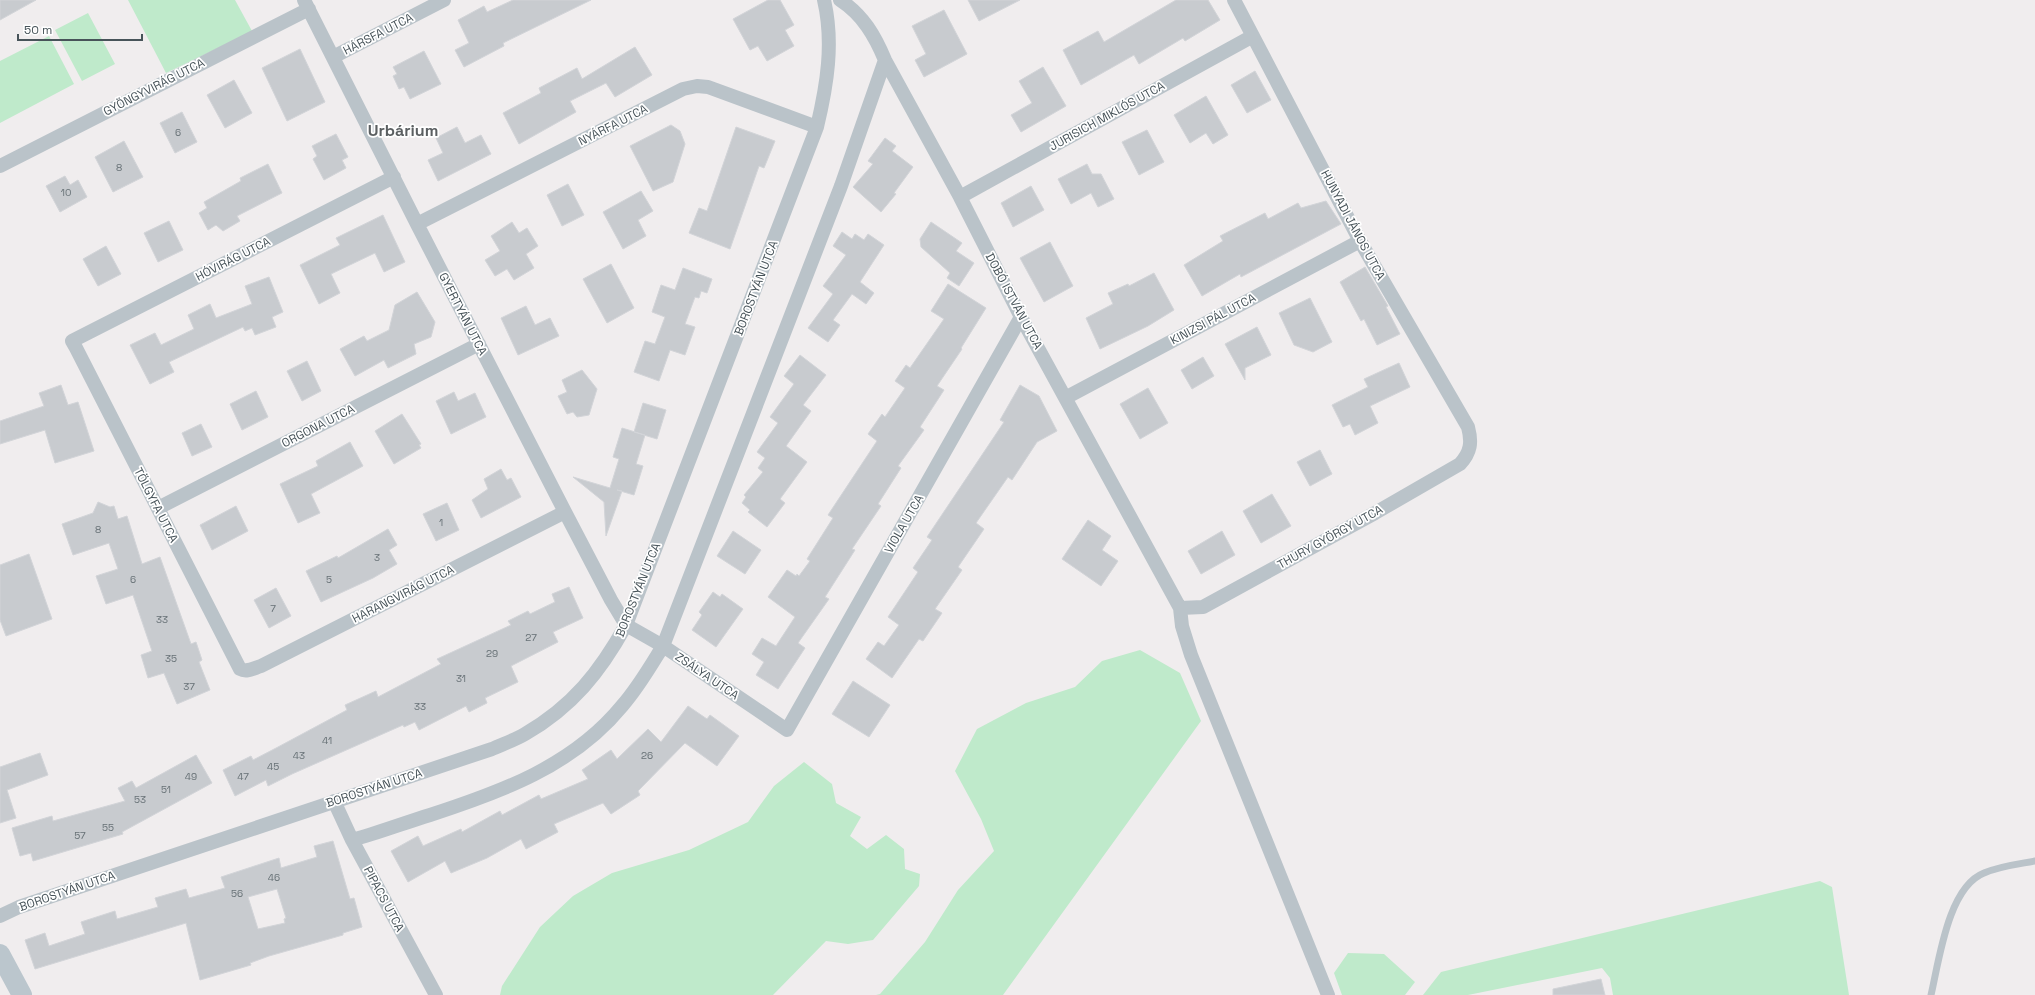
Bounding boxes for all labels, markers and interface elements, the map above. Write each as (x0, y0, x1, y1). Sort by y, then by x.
street label: HÁRSFA UTCA (340, 9, 416, 59)
scale bar (18, 16, 142, 42)
text: 50 m (24, 22, 52, 38)
street label: GYÖNGYVIRÁG UTCA (101, 54, 208, 119)
street label: JURISICH MIKLÓS UTCA (1046, 77, 1168, 154)
street label: NYÁRFA UTCA (576, 100, 651, 149)
district label: Urbárium (368, 120, 438, 141)
house number: 6 (175, 126, 181, 139)
house number: 8 (116, 161, 122, 174)
street label: HUNYADI JÁNOS UTCA (1317, 167, 1389, 283)
house number: 10 (61, 186, 71, 199)
street label: HÓVIRÁG UTCA (193, 233, 274, 285)
street label: BOROSTYÁN UTCA (731, 238, 782, 338)
street label: DOBÓ ISTVÁN UTCA (982, 250, 1046, 352)
street label: GYERTYÁN UTCA (435, 270, 491, 359)
street label: KINIZSI PÁL UTCA (1167, 290, 1259, 348)
street label: ORGONA UTCA (279, 401, 358, 451)
street label: TÖLGYFA UTCA (130, 465, 182, 546)
street label: VIOLA UTCA (881, 491, 927, 556)
street label: THURY GYÖRGY UTCA (1274, 501, 1386, 573)
house number: 1 (439, 516, 443, 529)
house number: 8 (95, 523, 101, 536)
street label: BOROSTYÁN UTCA (612, 540, 664, 640)
house number: 3 (374, 551, 380, 564)
street label: HARANGVIRÁG UTCA (349, 561, 457, 627)
house number: 6 (130, 573, 136, 586)
house number: 5 (326, 573, 332, 586)
house number: 7 (270, 602, 276, 615)
house number: 33 (156, 613, 168, 626)
house number: 27 (525, 631, 537, 644)
house number: 29 (486, 647, 498, 660)
street label: ZSÁLYA UTCA (672, 649, 742, 703)
house number: 35 (165, 652, 177, 665)
house number: 31 (456, 672, 466, 685)
house number: 37 (183, 680, 195, 693)
house number: 33 (414, 700, 426, 713)
house number: 41 (322, 734, 332, 747)
house number: 43 (293, 749, 305, 762)
house number: 26 (641, 749, 653, 762)
house number: 45 (267, 760, 279, 773)
street label: BOROSTYÁN UTCA (324, 765, 425, 811)
house number: 49 (185, 770, 197, 783)
house number: 47 (237, 770, 249, 783)
house number: 51 (161, 783, 171, 796)
house number: 53 (134, 793, 146, 806)
house number: 55 (102, 821, 114, 834)
house number: 57 (74, 829, 86, 842)
street label: PIPACS UTCA (360, 863, 408, 935)
street label: BOROSTYÁN UTCA (17, 867, 118, 915)
house number: 46 (268, 871, 280, 884)
house number: 56 (231, 887, 243, 900)

